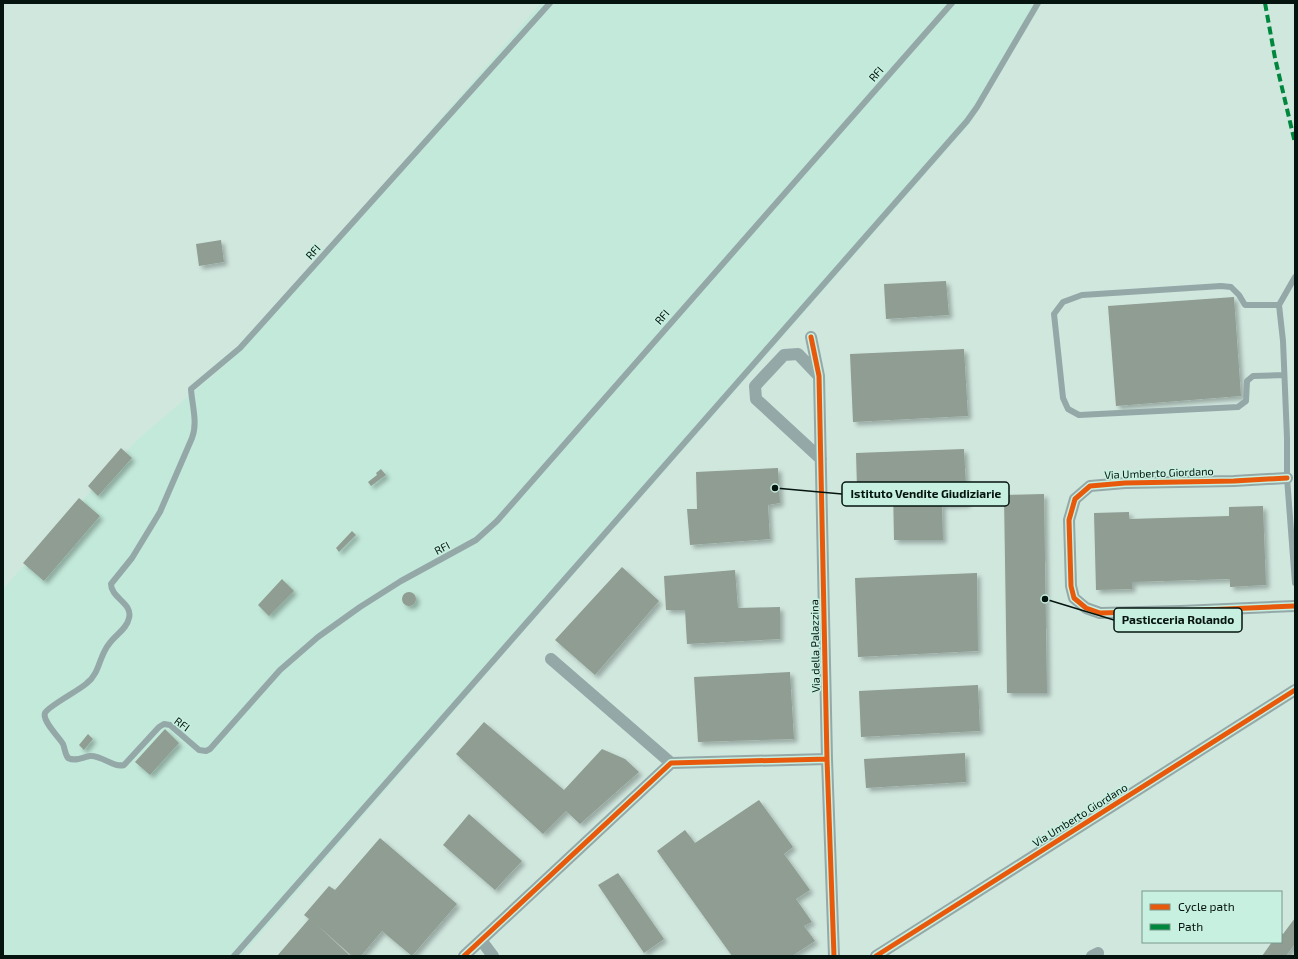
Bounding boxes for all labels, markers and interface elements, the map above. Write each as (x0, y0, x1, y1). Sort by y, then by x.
street label: RFI (866, 64, 886, 84)
street label: RFI (303, 242, 323, 262)
street label: RFI (652, 307, 672, 327)
street label: Via Umberto Giordano (1104, 464, 1214, 481)
callout: Istituto Vendite Giudiziarie (842, 482, 1009, 506)
text: Istituto Vendite Giudiziarie (851, 486, 1002, 500)
street label: RFI (432, 538, 452, 557)
street label: Via della Palazzina (807, 599, 822, 693)
callout: Pasticceria Rolando (1114, 608, 1242, 632)
text: Pasticceria Rolando (1122, 612, 1234, 626)
street label: RFI (172, 714, 192, 733)
street label: Via Umberto Giordano (1030, 780, 1130, 849)
legend (1142, 891, 1282, 943)
text: Cycle path (1178, 899, 1235, 913)
text: Path (1178, 919, 1203, 933)

